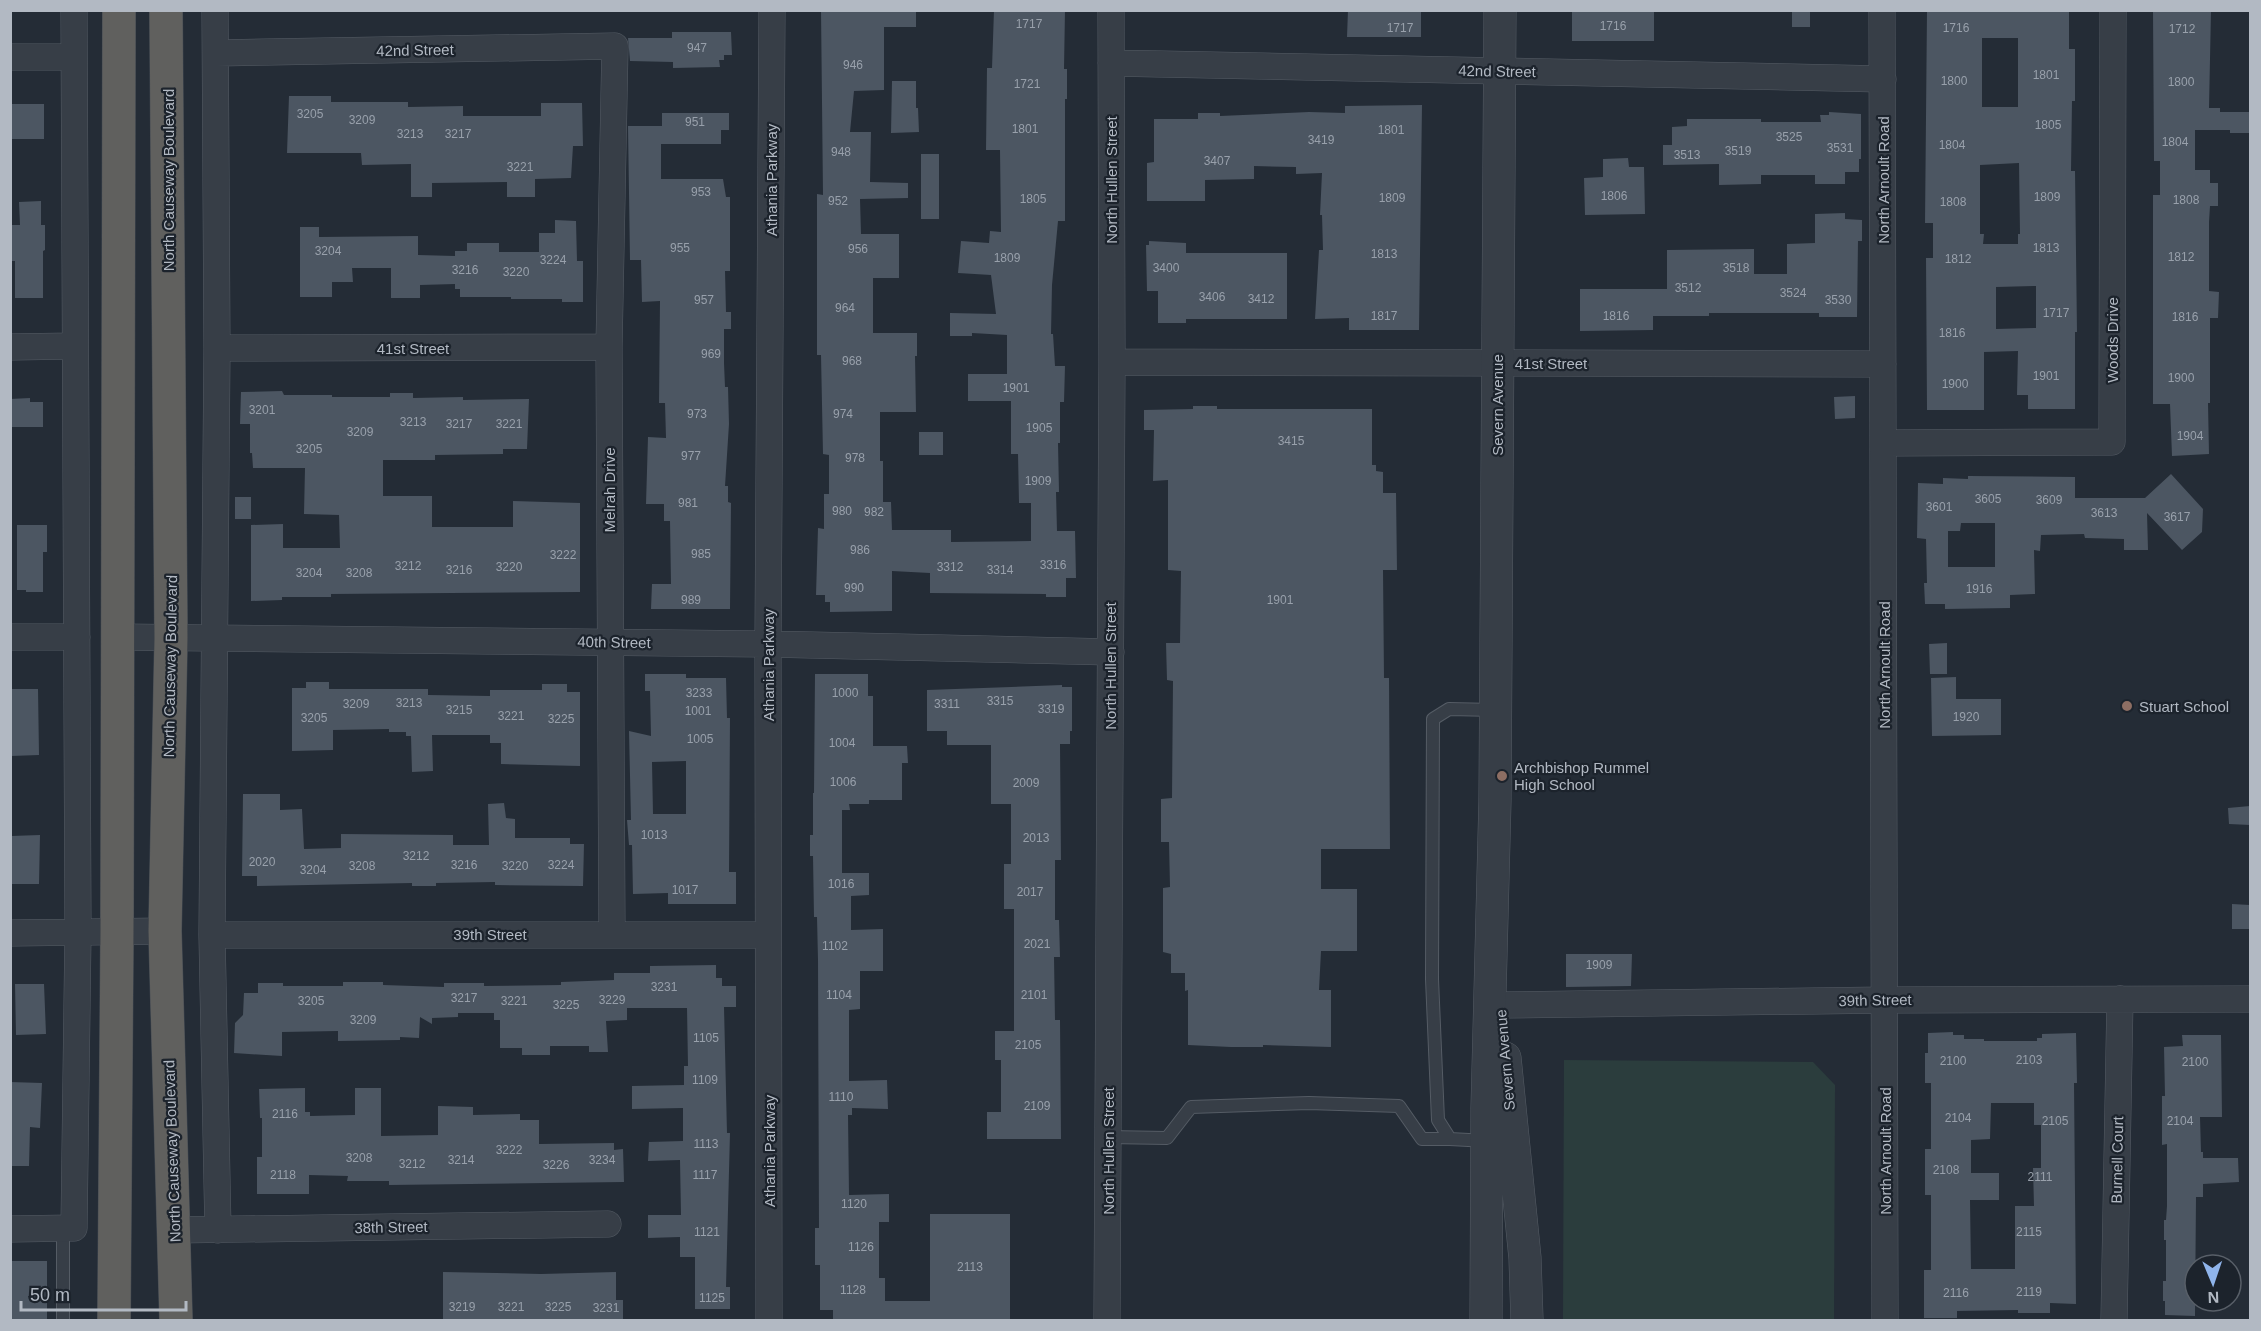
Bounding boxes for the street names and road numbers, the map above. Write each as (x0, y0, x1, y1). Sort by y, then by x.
street label: 42nd Street (376, 41, 455, 59)
street label: 42nd Street (1458, 62, 1537, 80)
street label: North Causeway Boulevard (160, 89, 177, 271)
street label: North Hullen Street (1103, 115, 1120, 244)
street label: North Arnoult Road (1875, 116, 1892, 244)
street label: Athania Parkway (763, 123, 780, 236)
street label: Woods Drive (2104, 297, 2121, 383)
street label: 41st Street (377, 340, 450, 357)
street label: Severn Avenue (1489, 354, 1506, 456)
street label: 41st Street (1515, 355, 1588, 372)
street label: Melrah Drive (601, 447, 618, 533)
street label: North Causeway Boulevard (160, 575, 180, 757)
street label: North Hullen Street (1102, 601, 1119, 730)
street label: North Arnoult Road (1876, 601, 1893, 729)
street label: Athania Parkway (760, 608, 777, 721)
street label: 40th Street (577, 633, 652, 651)
street label: 39th Street (453, 926, 528, 943)
street label: 39th Street (1838, 991, 1913, 1009)
street label: Severn Avenue (1492, 1009, 1518, 1111)
street label: North Causeway Boulevard (160, 1059, 184, 1243)
street label: North Hullen Street (1100, 1086, 1117, 1215)
street label: North Arnoult Road (1877, 1087, 1894, 1215)
street label: Athania Parkway (761, 1094, 778, 1207)
street label: Burnell Court (2108, 1115, 2126, 1204)
street label: 38th Street (354, 1218, 429, 1236)

